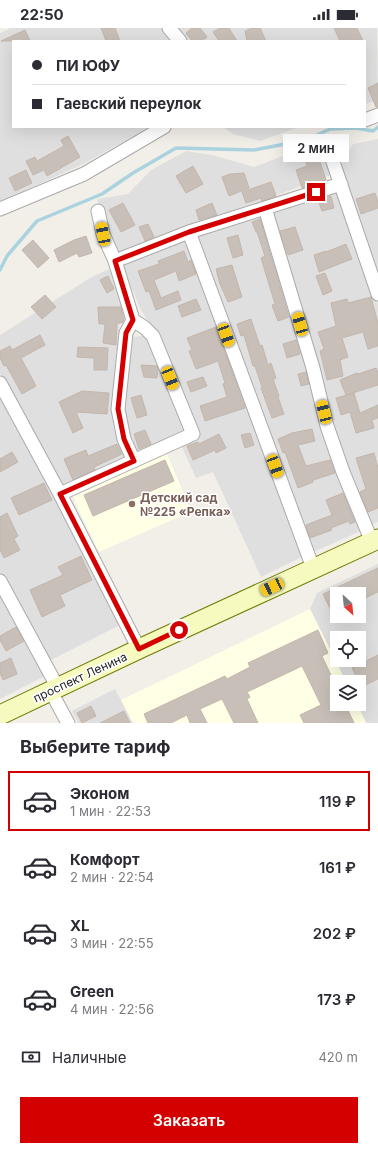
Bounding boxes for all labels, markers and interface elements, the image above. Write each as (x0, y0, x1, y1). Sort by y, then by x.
text: 22:50 (20, 5, 64, 24)
text: ПИ ЮФУ (56, 56, 120, 75)
text: Гаевский переулок (56, 94, 201, 113)
callout: 2 мин (283, 134, 349, 162)
text: 2 мин (297, 140, 335, 156)
route end (307, 183, 325, 201)
car (95, 221, 111, 247)
car (291, 311, 309, 337)
car (216, 322, 236, 348)
car (160, 365, 180, 391)
car (315, 399, 333, 425)
car (265, 453, 285, 479)
place label: Детский сад №225 «Репка» (140, 490, 231, 519)
marker: Детский сад №225 «Репка» (127, 499, 137, 509)
car (259, 576, 285, 598)
north arrow (330, 587, 366, 623)
map controls (330, 587, 366, 711)
route start (170, 621, 188, 639)
button: locate (330, 631, 366, 667)
street label: проспект Ленина (31, 649, 129, 705)
button: layers (330, 675, 366, 711)
text: Выберите тариф (20, 736, 171, 757)
icon: car (22, 783, 58, 819)
text: Эконом (70, 784, 129, 803)
text: 119 ₽ (319, 792, 356, 811)
text: 1 мин · 22:53 (70, 803, 151, 819)
icon: car (22, 849, 58, 885)
text: Комфорт (70, 850, 140, 869)
text: 161 ₽ (319, 858, 356, 877)
text: 2 мин · 22:54 (70, 869, 154, 885)
icon: car (22, 915, 58, 951)
text: XL (70, 916, 90, 935)
text: 202 ₽ (313, 924, 356, 943)
text: 3 мин · 22:55 (70, 935, 154, 951)
icon: car (22, 981, 58, 1017)
text: Green (70, 982, 114, 1001)
text: 173 ₽ (317, 990, 356, 1009)
text: 4 мин · 22:56 (70, 1001, 154, 1017)
icon: cash (20, 1046, 42, 1068)
text: Наличные (52, 1048, 126, 1067)
text: 420 m (318, 1049, 358, 1065)
button: Заказать (20, 1097, 358, 1143)

